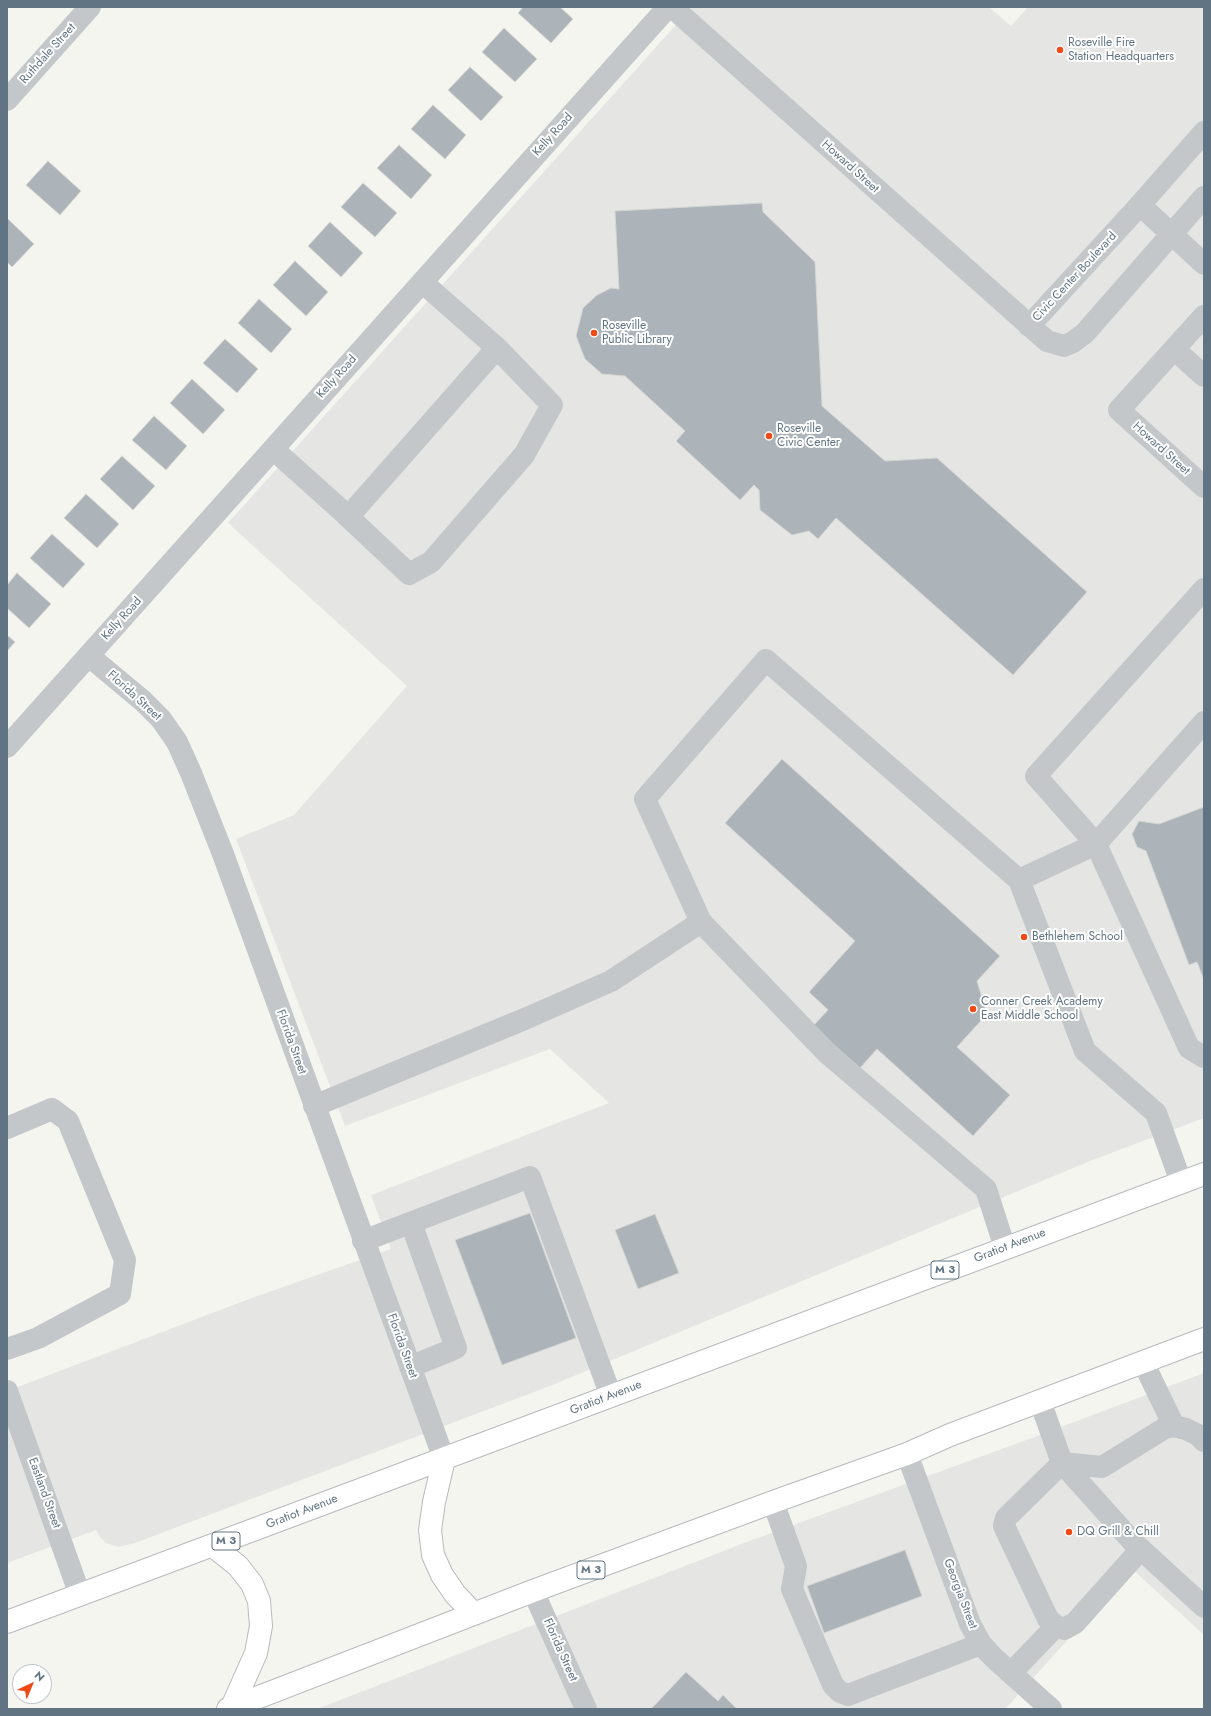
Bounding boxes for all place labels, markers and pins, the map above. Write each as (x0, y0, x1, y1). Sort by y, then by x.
place label: Roseville Fire Station Headquarters (1068, 36, 1174, 64)
marker: Roseville Fire Station Headquarters (1055, 45, 1065, 55)
place label: Roseville Public Library (602, 319, 672, 347)
marker: Roseville Public Library (589, 328, 599, 338)
place label: Roseville Civic Center (777, 422, 840, 450)
marker: Roseville Civic Center (764, 431, 774, 441)
place label: Bethlehem School (1032, 930, 1123, 944)
marker: Bethlehem School (1019, 932, 1029, 942)
place label: Conner Creek Academy East Middle School (981, 995, 1103, 1023)
marker: Conner Creek Academy East Middle School (968, 1004, 978, 1014)
place label: DQ Grill & Chill (1077, 1525, 1159, 1539)
marker: DQ Grill & Chill (1064, 1527, 1074, 1537)

